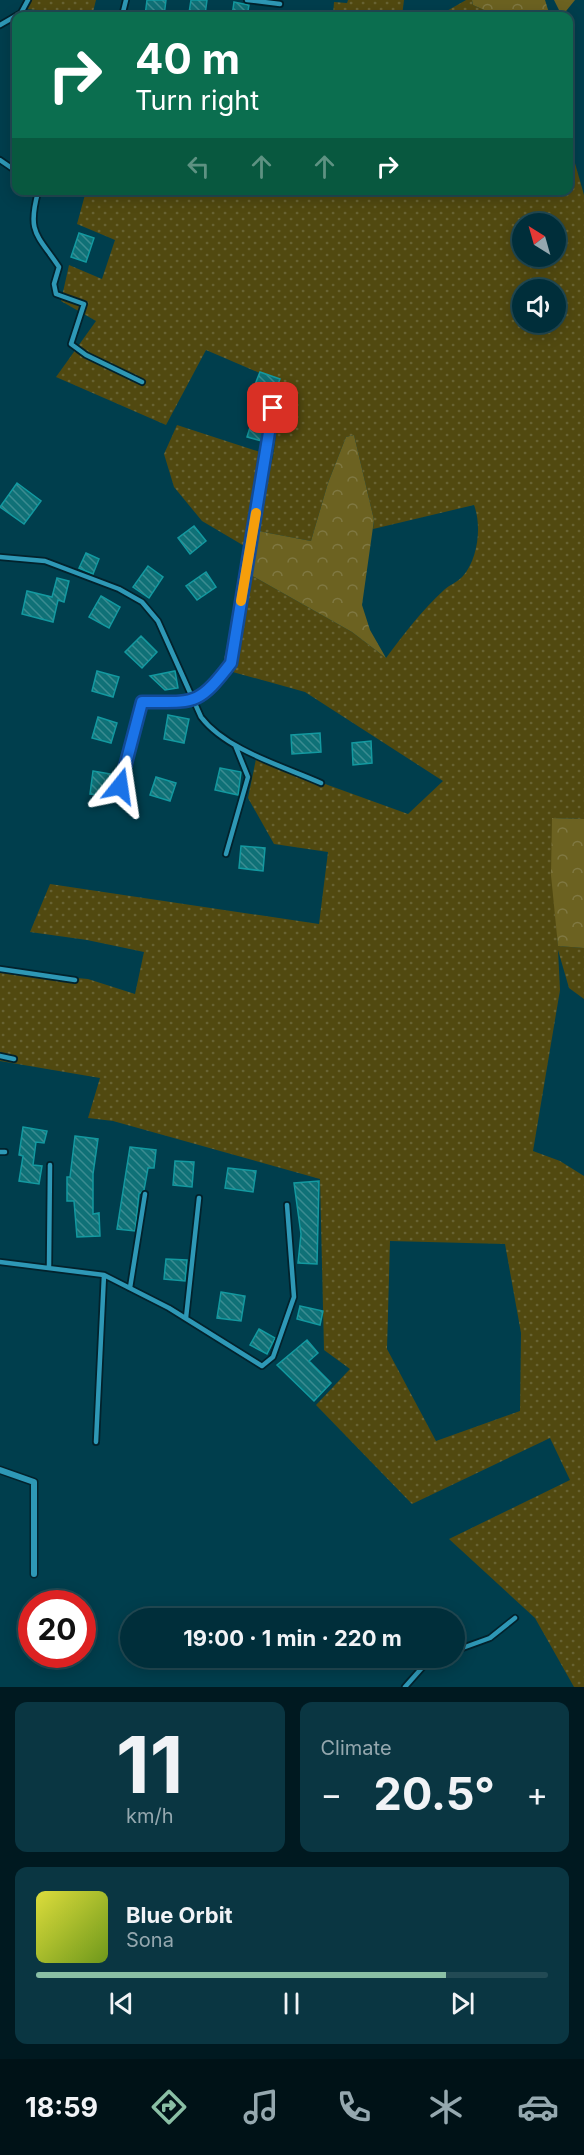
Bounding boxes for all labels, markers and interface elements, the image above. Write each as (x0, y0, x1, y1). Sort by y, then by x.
text: 40 m (135, 33, 240, 84)
icon: right (36, 36, 114, 114)
text: Turn right (135, 84, 259, 117)
icon: left (182, 150, 215, 183)
icon: ahead (245, 150, 278, 183)
icon: ahead (308, 150, 341, 183)
icon: right (371, 150, 404, 183)
north arrow (512, 213, 566, 267)
map controls (512, 213, 566, 333)
button: sound (512, 279, 566, 333)
pin (247, 382, 298, 433)
icon: arrive (256, 391, 289, 424)
position arrow (88, 754, 152, 818)
speed limit sign: 20 (18, 1590, 96, 1668)
text: 19:00 · 1 min · 220 m (183, 1625, 402, 1651)
text: 11 (116, 1717, 183, 1812)
text: Climate (321, 1736, 392, 1760)
text: 20.5° (374, 1766, 495, 1821)
text: − (321, 1774, 342, 1814)
text: + (526, 1774, 548, 1814)
text: km/h (126, 1804, 174, 1828)
text: Blue Orbit (126, 1902, 233, 1928)
text: Sona (126, 1928, 174, 1952)
icon: previous (105, 1987, 138, 2020)
icon: pause (275, 1987, 308, 2020)
icon: next (446, 1987, 479, 2020)
icon: directions (148, 2086, 190, 2128)
icon: music (240, 2086, 282, 2128)
icon: phone (333, 2086, 375, 2128)
icon: climate (425, 2086, 467, 2128)
icon: car (517, 2086, 559, 2128)
text: 18:59 (25, 2091, 98, 2124)

